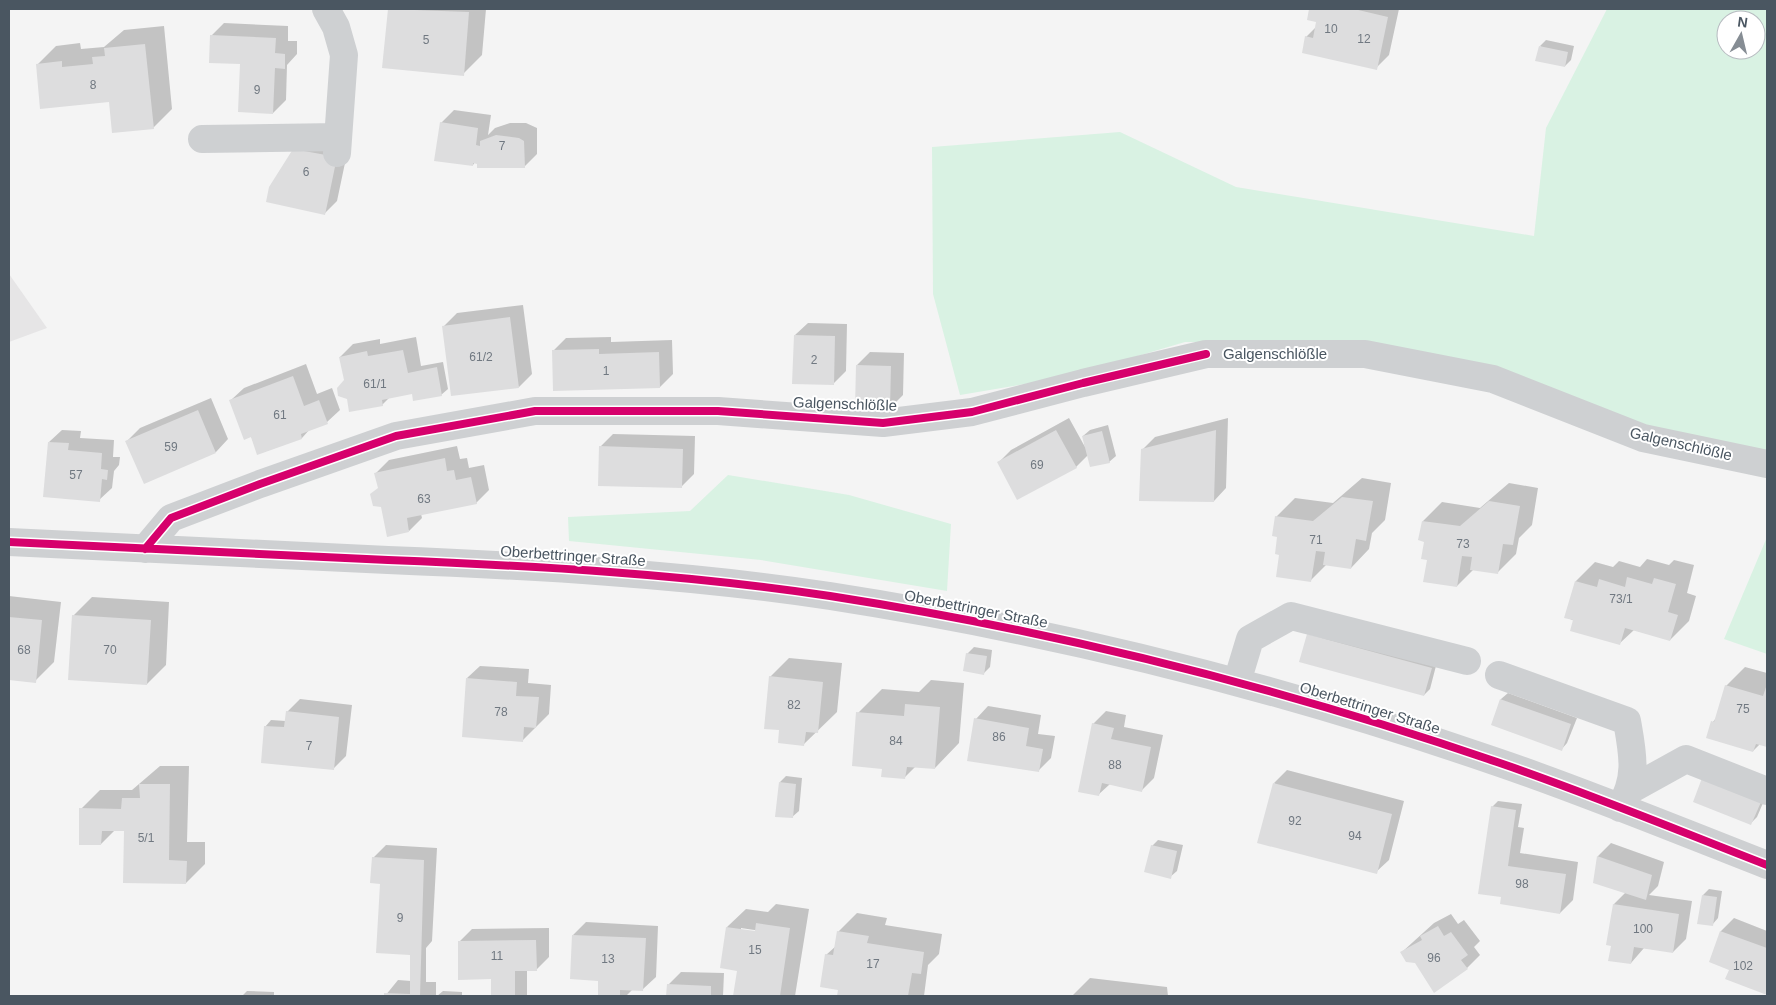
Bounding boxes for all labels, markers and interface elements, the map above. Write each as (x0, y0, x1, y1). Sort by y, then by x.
north arrow (1716, 10, 1766, 60)
text: N (1737, 13, 1749, 31)
house number: 10 (1324, 22, 1338, 36)
house number: 12 (1357, 32, 1371, 46)
house number: 5 (423, 33, 430, 47)
house number: 8 (90, 78, 97, 92)
house number: 9 (254, 83, 261, 97)
house number: 7 (499, 139, 506, 153)
house number: 6 (303, 165, 310, 179)
street label: Galgenschlößle (1223, 345, 1327, 362)
house number: 61/2 (469, 350, 493, 364)
house number: 2 (811, 353, 818, 367)
house number: 1 (603, 364, 610, 378)
house number: 61/1 (363, 377, 387, 391)
street label: Galgenschlößle (793, 393, 897, 414)
house number: 61 (273, 408, 287, 422)
street label: Galgenschlößle (1628, 424, 1734, 464)
house number: 59 (164, 440, 178, 454)
house number: 69 (1030, 458, 1044, 472)
house number: 57 (69, 468, 83, 482)
house number: 63 (417, 492, 431, 506)
house number: 71 (1309, 533, 1323, 547)
house number: 73 (1456, 537, 1470, 551)
street label: Oberbettringer Straße (500, 542, 646, 569)
street label: Oberbettringer Straße (903, 586, 1049, 631)
house number: 73/1 (1609, 592, 1633, 606)
house number: 68 (17, 643, 31, 657)
house number: 70 (103, 643, 117, 657)
street label: Oberbettringer Straße (1298, 678, 1442, 737)
house number: 82 (787, 698, 801, 712)
house number: 75 (1736, 702, 1750, 716)
house number: 78 (494, 705, 508, 719)
house number: 86 (992, 730, 1006, 744)
house number: 84 (889, 734, 903, 748)
house number: 7 (306, 739, 313, 753)
house number: 88 (1108, 758, 1122, 772)
house number: 92 (1288, 814, 1302, 828)
house number: 94 (1348, 829, 1362, 843)
house number: 5/1 (138, 831, 155, 845)
house number: 98 (1515, 877, 1529, 891)
house number: 9 (397, 911, 404, 925)
house number: 100 (1633, 922, 1653, 936)
house number: 15 (748, 943, 762, 957)
house number: 11 (491, 949, 504, 963)
house number: 96 (1427, 951, 1441, 965)
house number: 13 (601, 952, 615, 966)
house number: 17 (866, 957, 880, 971)
house number: 102 (1733, 959, 1753, 973)

